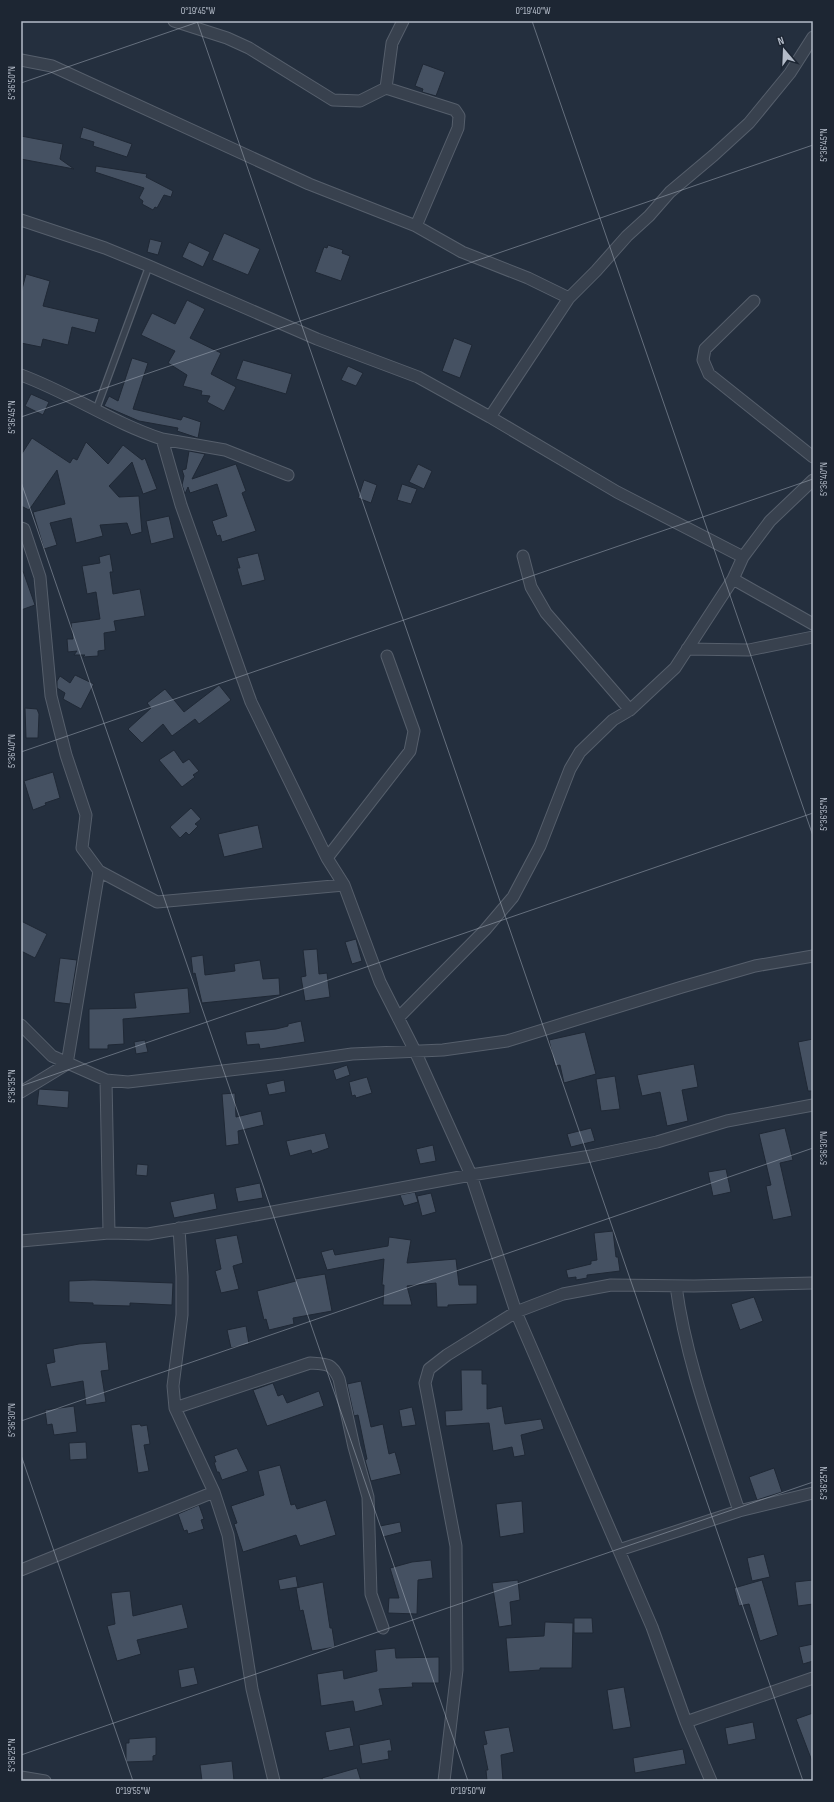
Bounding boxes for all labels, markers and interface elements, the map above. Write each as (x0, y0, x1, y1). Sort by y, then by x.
text: 0°19'45"W (181, 5, 216, 17)
text: 0°19'40"W (515, 5, 551, 17)
north arrow (764, 30, 804, 70)
text: N (776, 34, 786, 48)
text: 5°36'50"N (6, 66, 18, 100)
text: 5°36'45"N (818, 128, 830, 162)
text: 5°36'45"N (6, 400, 18, 434)
text: 5°36'40"N (818, 462, 830, 496)
text: 5°36'40"N (6, 734, 18, 768)
text: 5°36'35"N (818, 797, 830, 831)
text: 5°36'35"N (6, 1069, 18, 1103)
text: 5°36'30"N (818, 1131, 830, 1165)
text: 5°36'30"N (6, 1403, 18, 1437)
text: 5°36'25"N (818, 1466, 830, 1500)
text: 5°36'25"N (6, 1738, 18, 1772)
text: 0°19'55"W (116, 1785, 151, 1797)
text: 0°19'50"W (451, 1785, 486, 1797)

